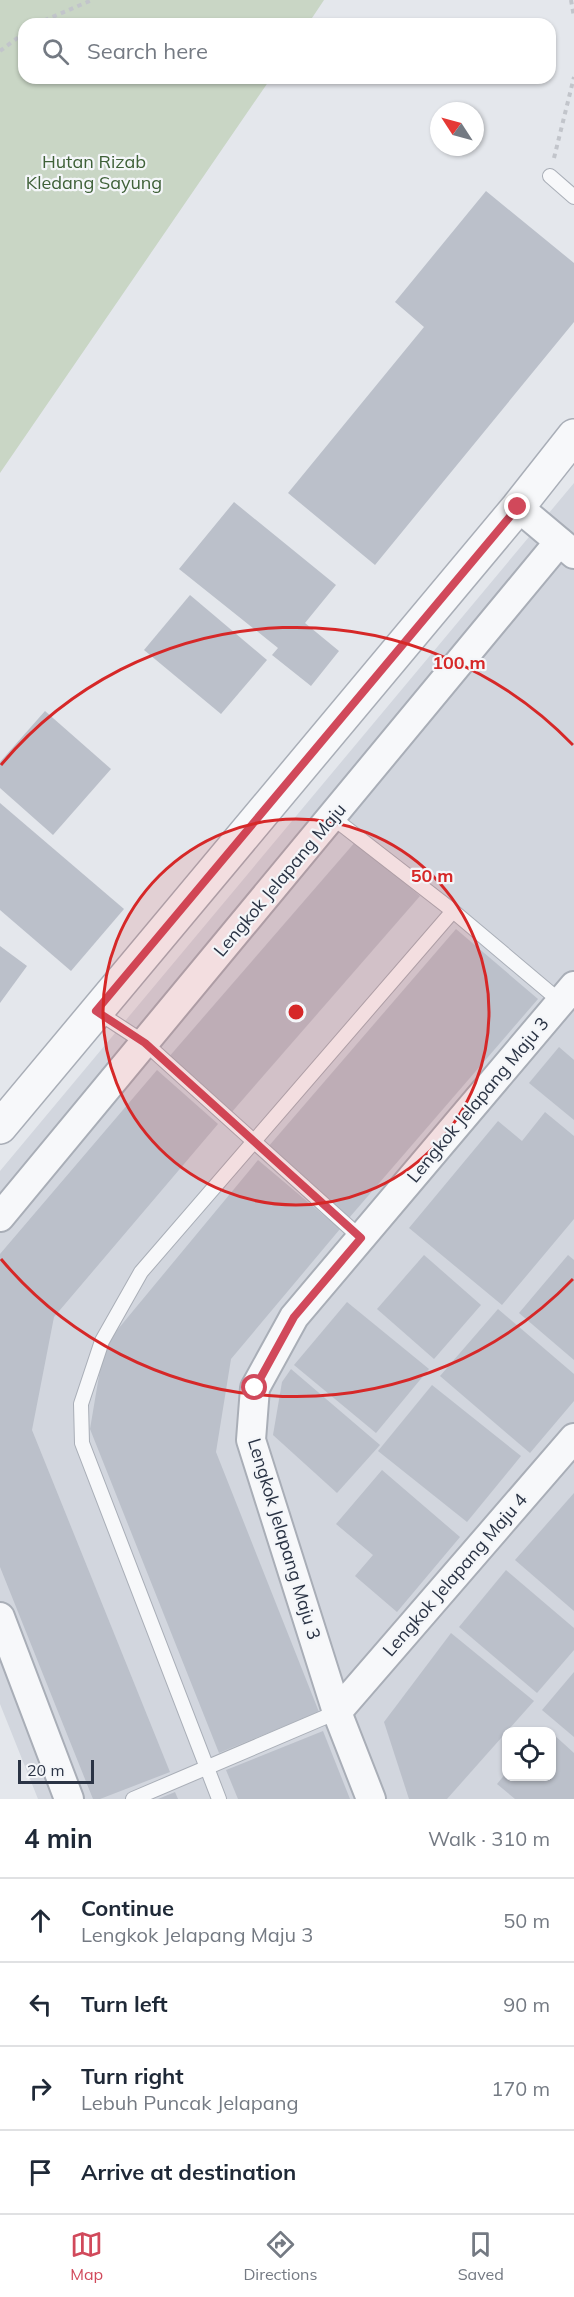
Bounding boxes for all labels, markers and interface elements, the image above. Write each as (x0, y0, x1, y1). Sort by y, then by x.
search box (18, 18, 556, 84)
icon: search (39, 35, 72, 68)
text: Search here (87, 37, 208, 65)
north arrow (430, 102, 484, 156)
park label: Hutan Rizab Kledang Sayung (26, 150, 162, 194)
route end (504, 493, 530, 519)
text: 100 m (432, 651, 486, 674)
street label: Lengkok Jelapang Maju (209, 798, 351, 961)
text: 50 m (411, 864, 453, 887)
centre of rings (286, 1002, 306, 1022)
street label: Lengkok Jelapang Maju 3 (402, 1012, 554, 1187)
route start (241, 1374, 267, 1400)
street label: Lengkok Jelapang Maju 3 (243, 1435, 326, 1642)
street label: Lengkok Jelapang Maju 4 (377, 1488, 532, 1661)
map controls (502, 1727, 556, 1781)
button: locate (502, 1727, 556, 1781)
scale bar (18, 1757, 94, 1784)
text: 20 m (27, 1760, 64, 1780)
text: 4 min (24, 1822, 93, 1855)
text: Walk · 310 m (428, 1826, 550, 1851)
text: Continue (81, 1894, 174, 1922)
icon: ahead (24, 1904, 57, 1937)
text: 50 m (503, 1908, 550, 1933)
text: Lengkok Jelapang Maju 3 (81, 1922, 313, 1947)
icon: left (24, 1988, 57, 2021)
text: Turn left (81, 1990, 168, 2018)
text: 90 m (503, 1992, 550, 2017)
text: Turn right (81, 2062, 184, 2090)
icon: right (24, 2072, 57, 2105)
text: 170 m (491, 2076, 550, 2101)
text: Lebuh Puncak Jelapang (81, 2090, 299, 2115)
icon: arrive (24, 2156, 57, 2189)
text: Arrive at destination (81, 2158, 296, 2186)
tab: Map (70, 2228, 103, 2284)
tab: Directions (243, 2228, 317, 2284)
tab: Saved (458, 2228, 504, 2284)

